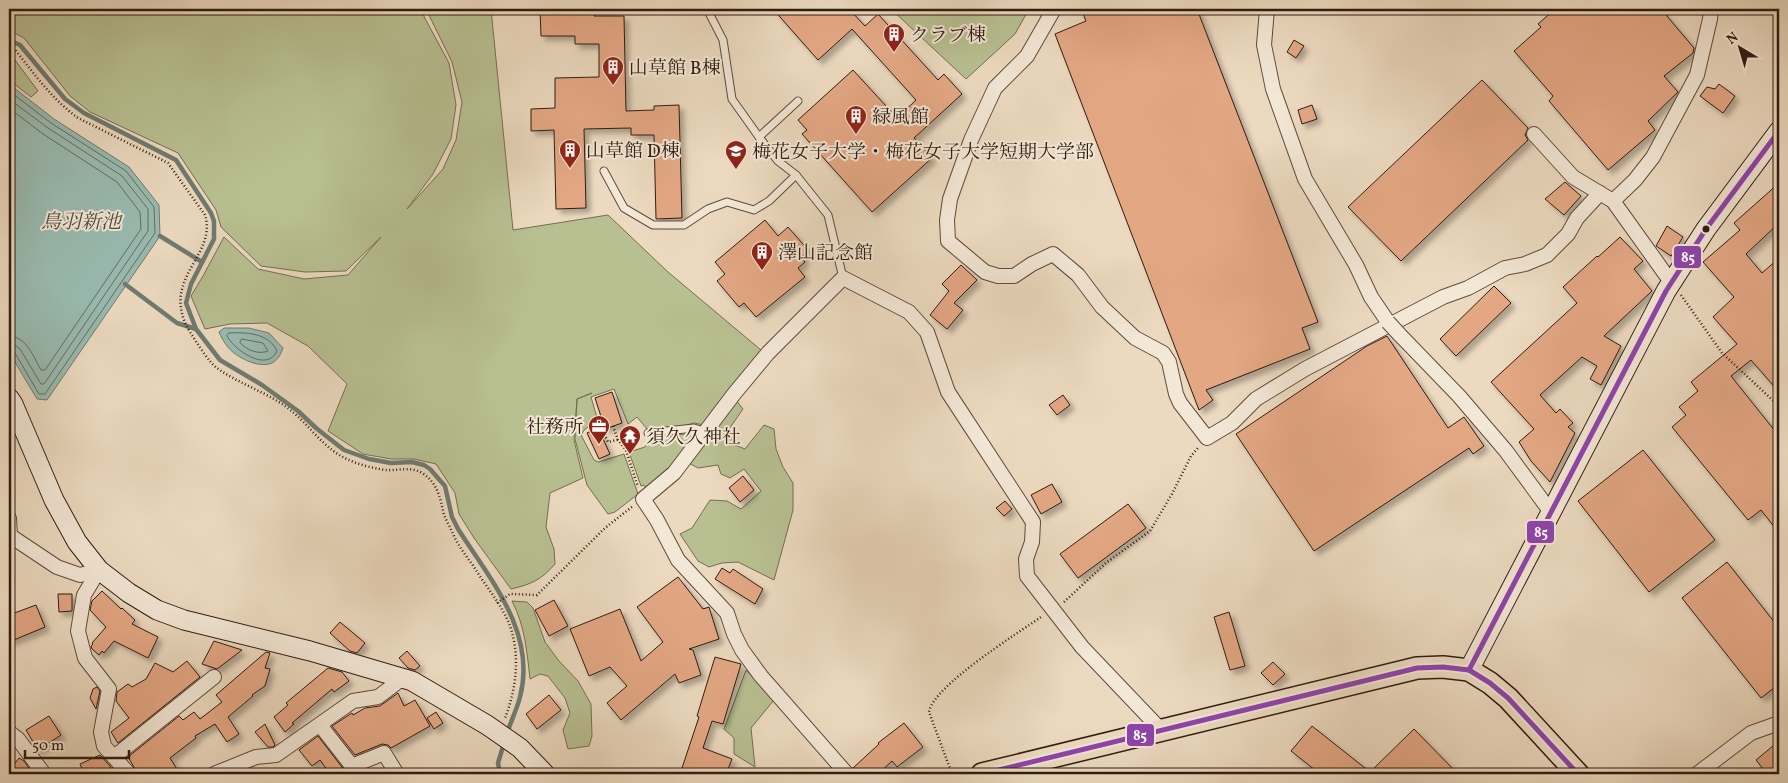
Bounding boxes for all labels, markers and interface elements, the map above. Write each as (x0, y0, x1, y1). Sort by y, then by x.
building icon: クラブ棟 (882, 22, 906, 53)
north arrow (1716, 22, 1766, 72)
place label: クラブ棟 (910, 23, 986, 49)
text: N (1723, 28, 1743, 50)
building icon: 山草館 B棟 (601, 55, 625, 86)
place label: 山草館 B棟 (629, 56, 721, 82)
building icon: 緑風館 (844, 104, 868, 135)
place label: 緑風館 (872, 105, 929, 131)
building icon: 山草館 D棟 (558, 138, 582, 169)
place label: 山草館 D棟 (586, 139, 680, 165)
school or university icon: 梅花女子大学・梅花女子大学短期大学部 (724, 139, 748, 170)
place label: 梅花女子大学・梅花女子大学短期大学部 (752, 140, 1094, 166)
water label: 鳥羽新池 (41, 209, 123, 237)
unlabelled marker (1701, 224, 1711, 234)
building icon: 澤山記念館 (750, 240, 774, 271)
place label: 澤山記念館 (778, 241, 873, 267)
line badge: 85 (1673, 245, 1702, 269)
text: 85 (1681, 249, 1695, 268)
office icon: 社務所 (587, 414, 611, 445)
place label: 社務所 (526, 415, 583, 441)
temple icon: 須久久神社 (618, 424, 642, 455)
place label: 須久久神社 (646, 425, 741, 451)
line badge: 85 (1526, 520, 1555, 544)
text: 85 (1534, 524, 1548, 543)
line badge: 85 (1126, 723, 1155, 747)
text: 85 (1133, 727, 1147, 746)
scale bar (25, 728, 129, 760)
text: 50 m (32, 736, 64, 757)

